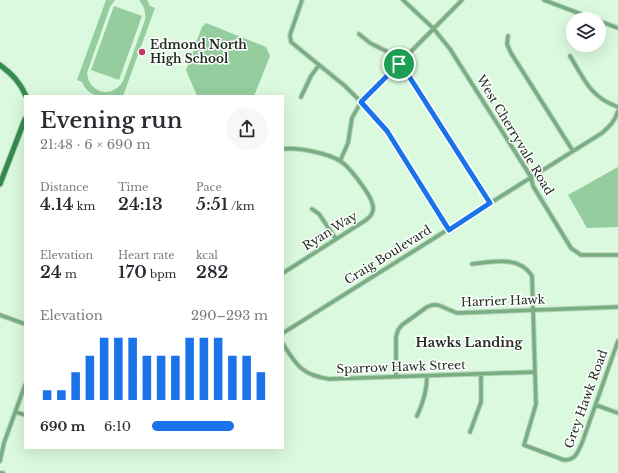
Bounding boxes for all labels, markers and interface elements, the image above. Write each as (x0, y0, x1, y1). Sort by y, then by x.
map controls (566, 12, 606, 52)
button: layers (566, 12, 606, 52)
place label: Edmond North High School (150, 37, 247, 66)
marker: Edmond North High School (137, 47, 147, 57)
pin (382, 47, 416, 81)
icon: arrive (388, 53, 410, 75)
street label: West Cherryvale Road (473, 71, 557, 197)
text: Evening run (40, 107, 182, 134)
button: share (226, 108, 268, 150)
text: 21:48 · 6 × 690 m (40, 136, 150, 153)
text: Distance (40, 180, 89, 194)
text: Time (118, 180, 148, 194)
text: Pace (196, 180, 222, 194)
text: 4.14 (40, 194, 74, 215)
text: 24:13 (118, 194, 163, 215)
text: 5:51 (196, 194, 228, 215)
text: km (74, 199, 95, 213)
text: /km (228, 199, 255, 213)
street label: Ryan Way (300, 208, 360, 253)
street label: Craig Boulevard (341, 222, 434, 287)
text: Elevation (40, 248, 93, 262)
text: Heart rate (118, 248, 175, 262)
text: kcal (196, 248, 218, 262)
text: 24 (40, 262, 62, 283)
text: 170 (118, 262, 147, 283)
text: 282 (196, 262, 228, 283)
text: m (62, 267, 77, 281)
text: bpm (147, 267, 176, 281)
street label: Harrier Hawk (461, 292, 546, 309)
text: Elevation (40, 307, 103, 324)
text: 290–293 m (191, 307, 268, 324)
district label: Hawks Landing (416, 334, 524, 351)
street label: Grey Hawk Road (561, 348, 610, 450)
street label: Sparrow Hawk Street (336, 357, 466, 376)
text: 690 m (40, 418, 85, 435)
text: 6:10 (104, 418, 131, 435)

